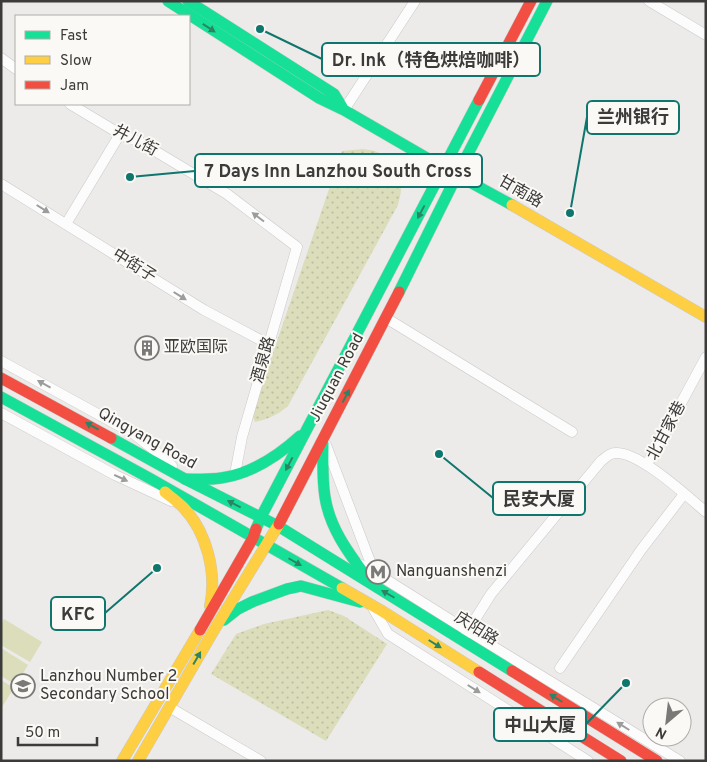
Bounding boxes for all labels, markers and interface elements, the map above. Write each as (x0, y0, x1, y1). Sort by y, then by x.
legend (15, 15, 190, 105)
one-way arrow (203, 23, 216, 32)
text: Fast (60, 27, 88, 46)
callout: Dr. Ink（特色烘焙咖啡） (322, 43, 540, 76)
text: Dr. Ink（特色烘焙咖啡） (332, 50, 530, 73)
text: Slow (60, 52, 92, 71)
text: Jam (60, 77, 89, 96)
callout: 兰州银行 (587, 101, 679, 134)
text: 兰州银行 (597, 106, 669, 130)
street label: 井儿街 (109, 121, 161, 161)
callout: 7 Days Inn Lanzhou South Cross (195, 154, 482, 187)
text: 7 Days Inn Lanzhou South Cross (204, 161, 472, 184)
street label: 甘南路 (494, 171, 546, 213)
one-way arrow (36, 205, 49, 214)
one-way arrow (417, 205, 426, 218)
one-way arrow (251, 212, 265, 222)
street label: 中街子 (108, 245, 160, 287)
one-way arrow (174, 291, 187, 300)
street label: Jiuquan Road (305, 330, 369, 426)
street label: 酒泉路 (248, 334, 280, 386)
building icon: 亚欧国际 (134, 335, 160, 361)
place label: 亚欧国际 (164, 338, 228, 358)
one-way arrow (36, 380, 51, 388)
one-way arrow (342, 388, 350, 403)
street label: 北甘家巷 (643, 398, 691, 464)
street label: Qingyang Road (94, 404, 200, 474)
one-way arrow (85, 422, 98, 431)
one-way arrow (285, 457, 293, 471)
one-way arrow (114, 474, 128, 482)
callout: 民安大厦 (493, 482, 585, 515)
text: 民安大厦 (503, 489, 575, 512)
one-way arrow (227, 500, 242, 508)
one-way arrow (289, 557, 302, 566)
metro station icon: Nanguanshenzi (365, 559, 391, 585)
place label: Nanguanshenzi (396, 562, 507, 582)
one-way arrow (382, 589, 395, 598)
callout: KFC (51, 597, 105, 630)
text: KFC (61, 604, 95, 627)
street label: 庆阳路 (450, 608, 502, 650)
one-way arrow (429, 640, 442, 649)
one-way arrow (193, 651, 202, 665)
place label: Lanzhou Number 2 Secondary School (40, 667, 177, 705)
school or university icon: Lanzhou Number 2 Secondary School (10, 673, 36, 699)
one-way arrow (468, 684, 481, 693)
one-way arrow (549, 693, 562, 703)
north arrow (642, 697, 692, 747)
callout: 中山大厦 (494, 708, 586, 741)
scale bar (18, 714, 96, 746)
text: 中山大厦 (504, 715, 576, 738)
one-way arrow (617, 721, 630, 731)
text: N (653, 722, 670, 742)
text: 50 m (25, 724, 60, 743)

